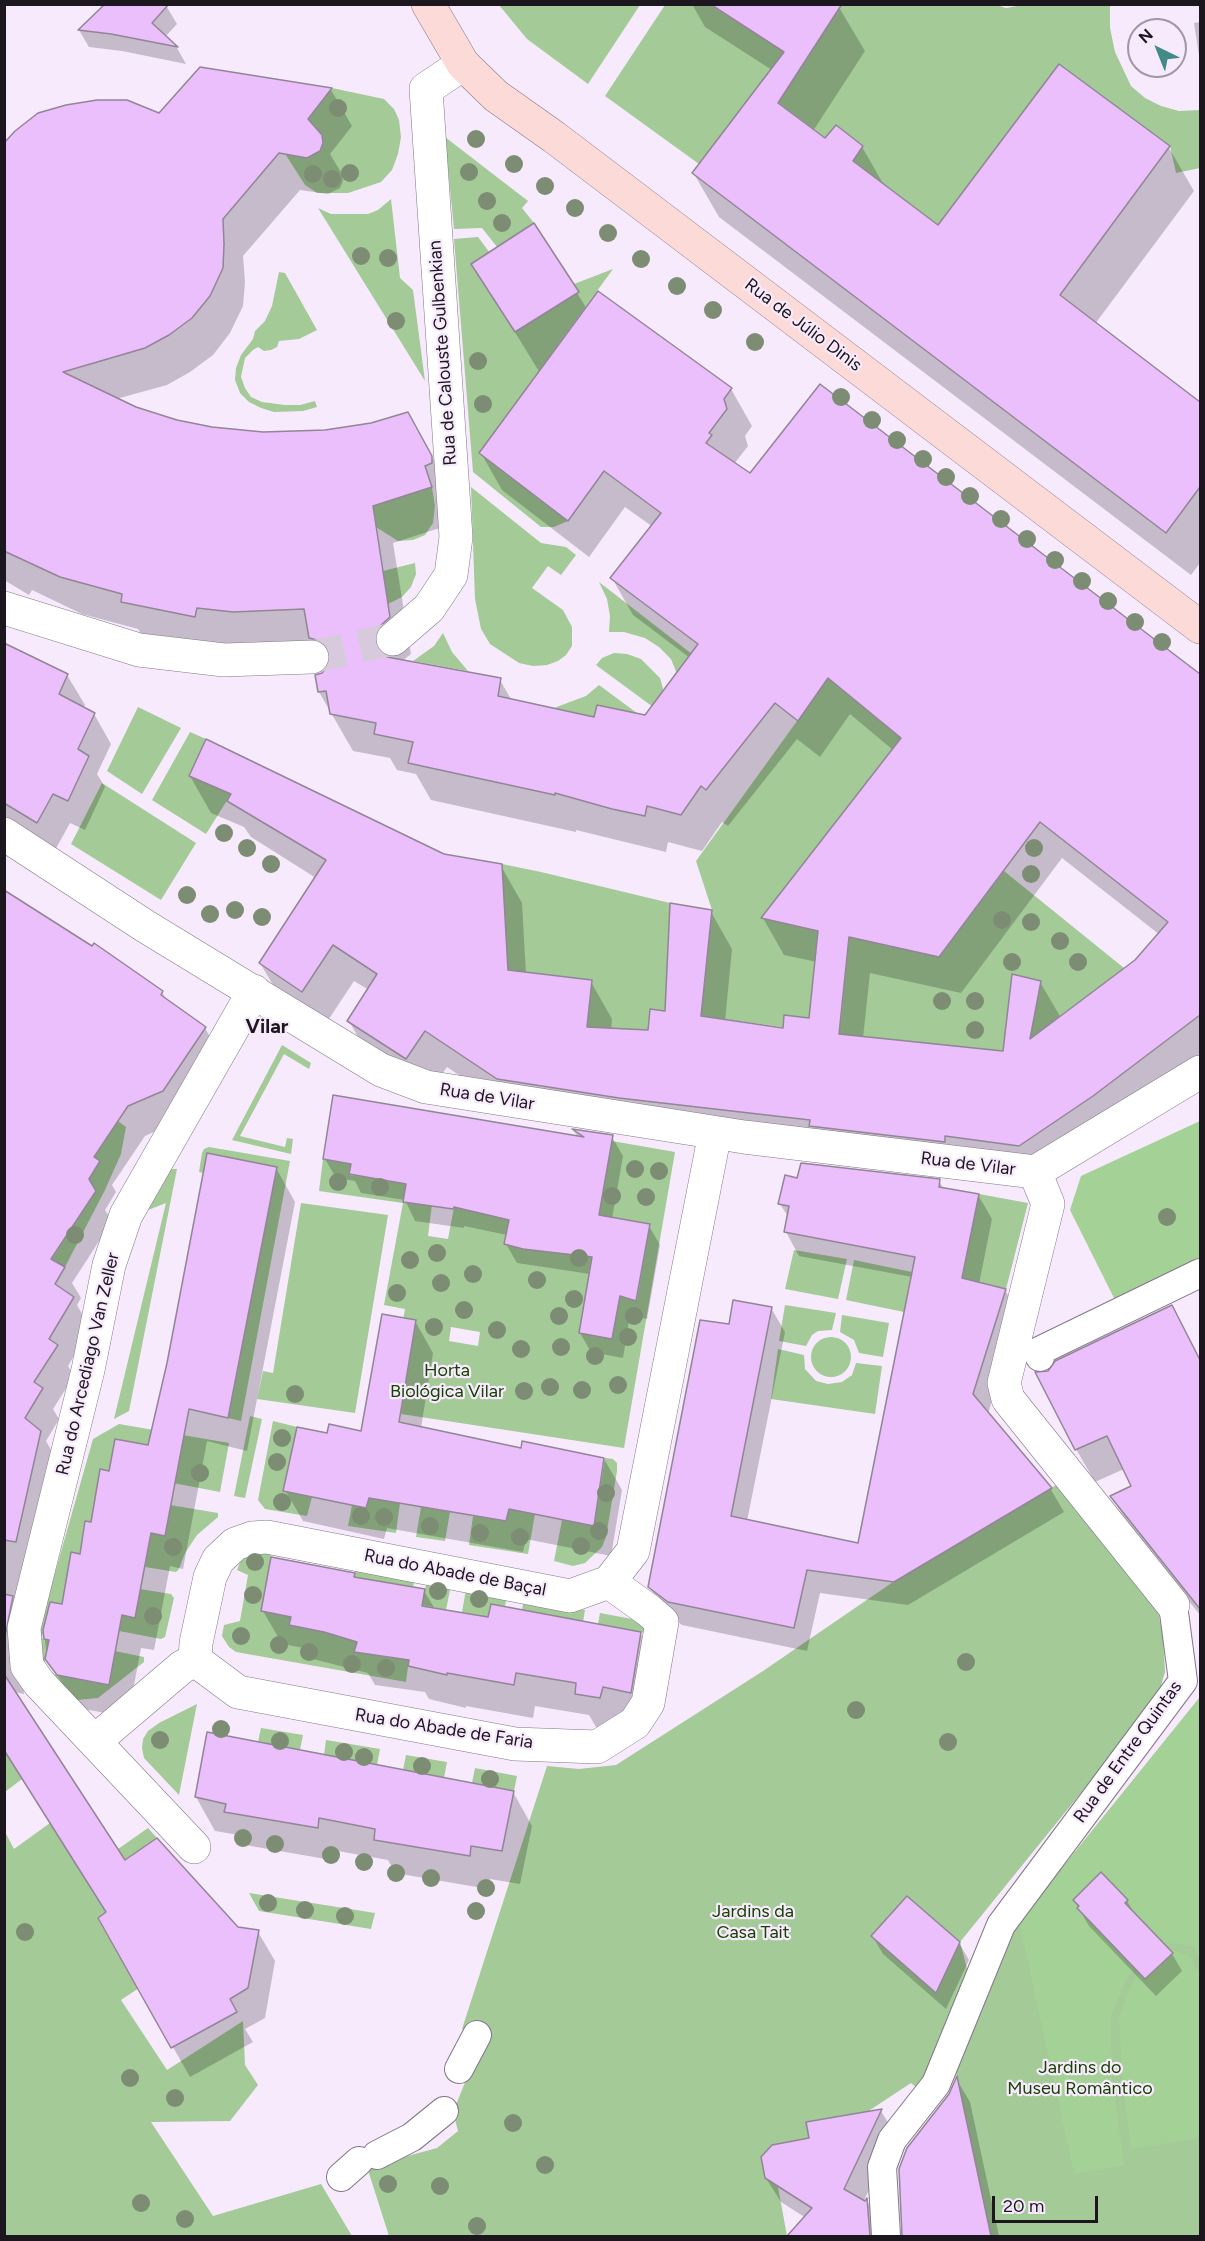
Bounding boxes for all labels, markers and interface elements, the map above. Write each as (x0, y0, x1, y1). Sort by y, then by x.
north arrow (1127, 18, 1187, 78)
text: N (1135, 25, 1157, 47)
street label: Rua de Calouste Gulbenkian (424, 240, 462, 466)
street label: Rua de Júlio Dinis (740, 274, 866, 376)
district label: Vilar (246, 1015, 288, 1039)
street label: Rua de Vilar (438, 1079, 536, 1115)
street label: Rua de Vilar (919, 1147, 1017, 1181)
street label: Rua do Arcediago Van Zeller (52, 1250, 124, 1478)
park label: Horta Biológica Vilar (390, 1360, 504, 1402)
street label: Rua do Abade de Baçal (362, 1545, 548, 1601)
street label: Rua de Entre Quintas (1069, 1677, 1187, 1827)
street label: Rua do Abade de Faria (353, 1704, 535, 1754)
park label: Jardins da Casa Tait (712, 1901, 794, 1944)
park label: Jardins do Museu Romântico (1007, 2057, 1153, 2100)
scale bar (995, 2184, 1102, 2222)
text: 20 m (1003, 2195, 1044, 2217)

